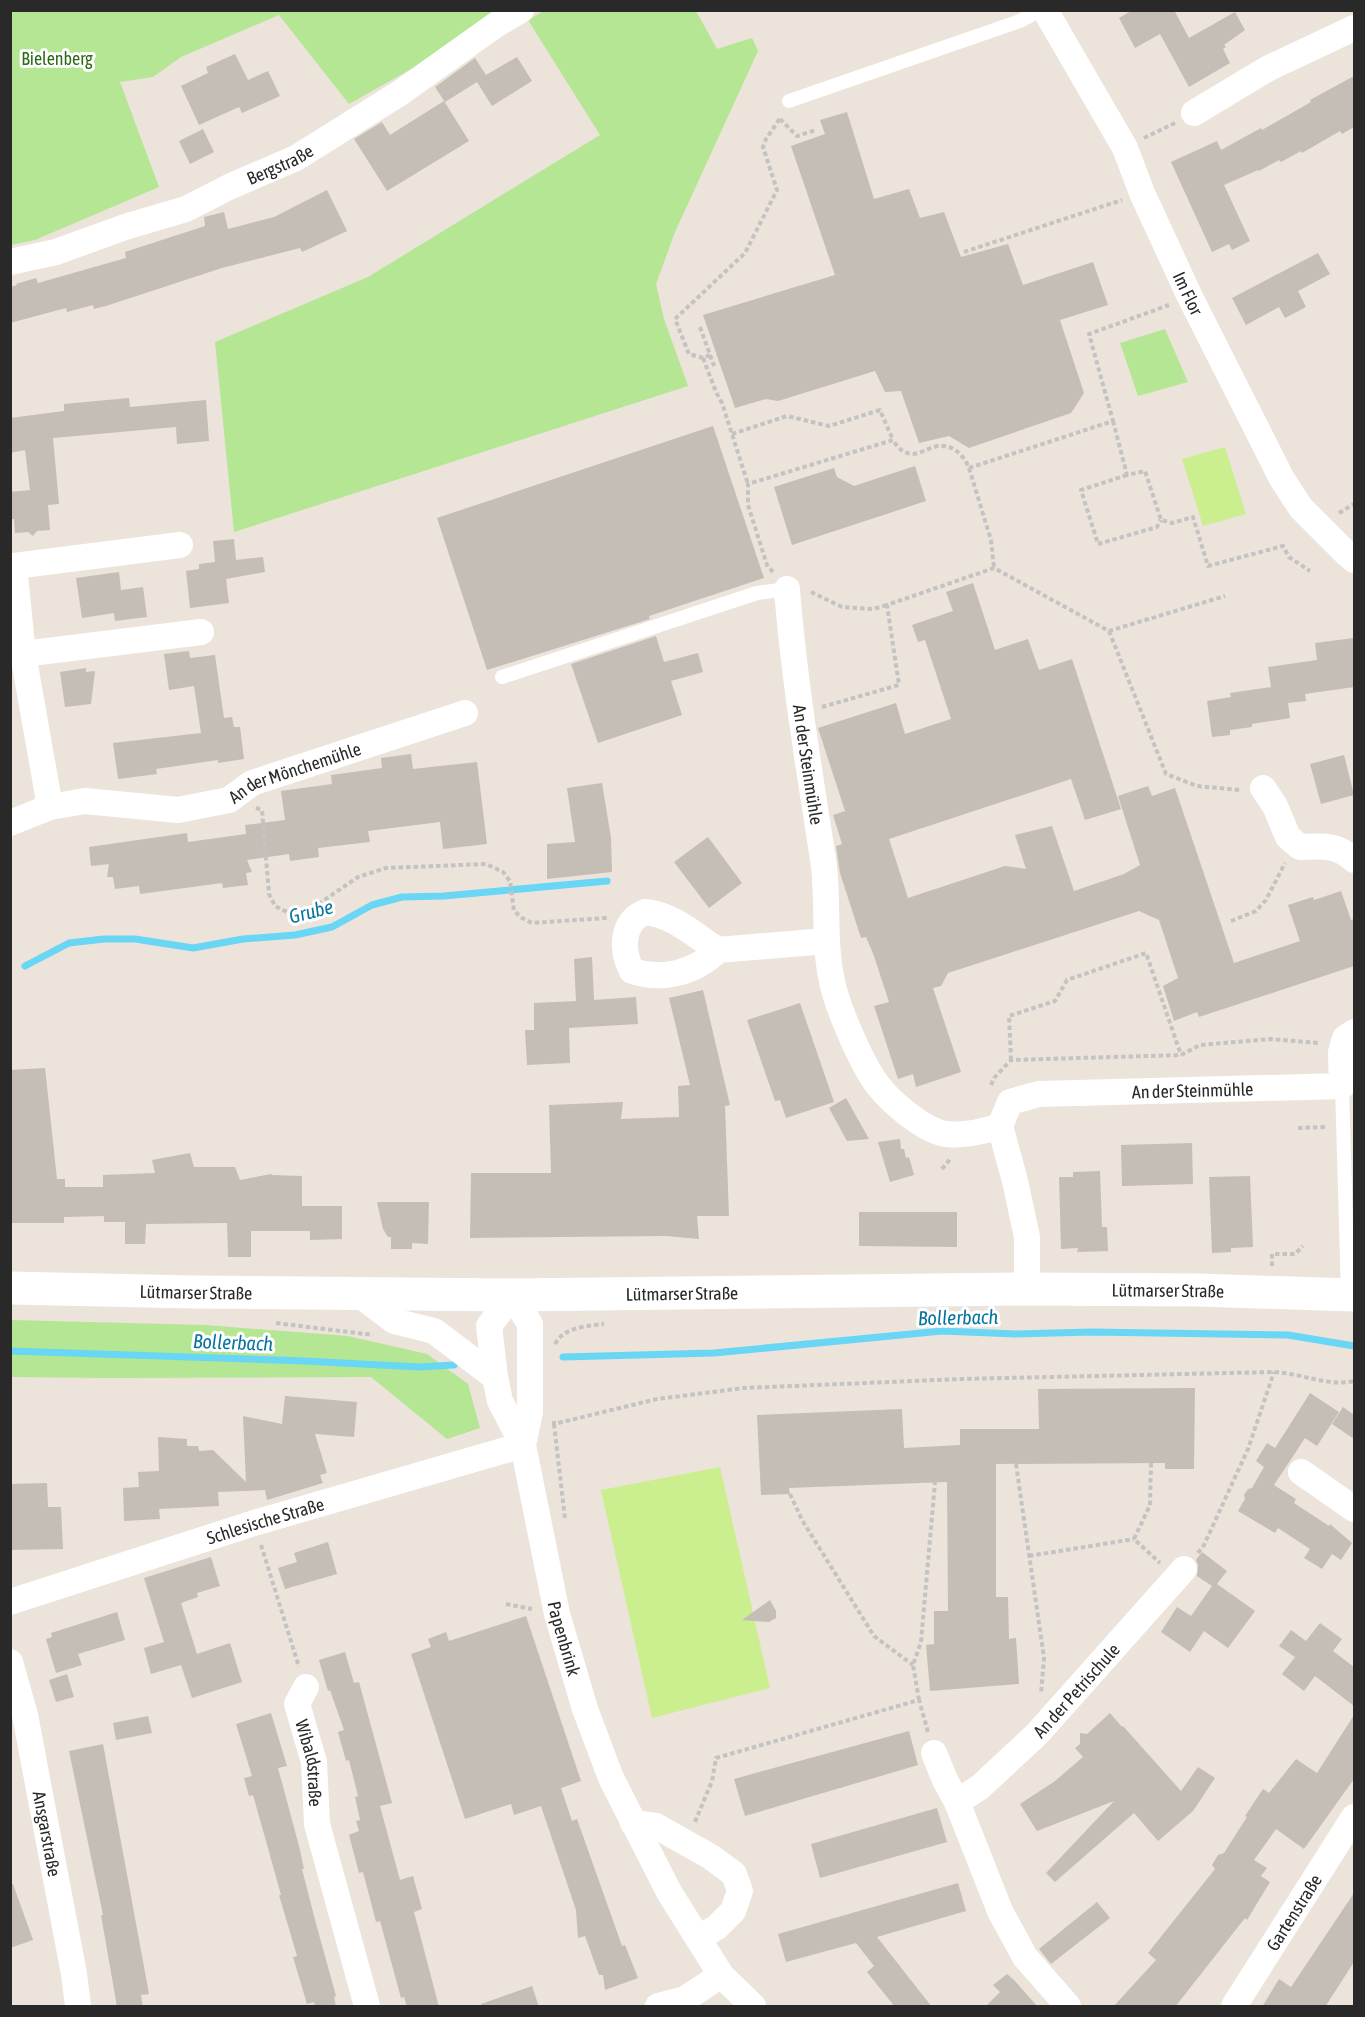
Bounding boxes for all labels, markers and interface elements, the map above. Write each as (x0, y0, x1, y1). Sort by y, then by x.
park label: Bielenberg (21, 48, 93, 69)
street label: Bergstraße (243, 140, 317, 189)
street label: Im Flor (1169, 268, 1208, 319)
street label: An der Steinmühle (789, 703, 828, 826)
street label: An der Mönchemühle (224, 738, 363, 807)
water label: Grube (287, 894, 335, 928)
street label: An der Steinmühle (1132, 1078, 1254, 1102)
street label: Lütmarser Straße (1112, 1279, 1225, 1301)
street label: Lütmarser Straße (139, 1280, 252, 1303)
street label: Lütmarser Straße (626, 1282, 738, 1304)
water label: Bollerbach (918, 1305, 999, 1329)
water label: Bollerbach (193, 1329, 274, 1355)
street label: Schlesische Straße (204, 1493, 326, 1548)
street label: Papenbrink (544, 1599, 585, 1679)
street label: An der Petrischule (1029, 1639, 1124, 1742)
street label: Wibaldstraße (292, 1717, 327, 1807)
street label: Ansgarstraße (29, 1789, 66, 1878)
street label: Gartenstraße (1261, 1870, 1326, 1954)

